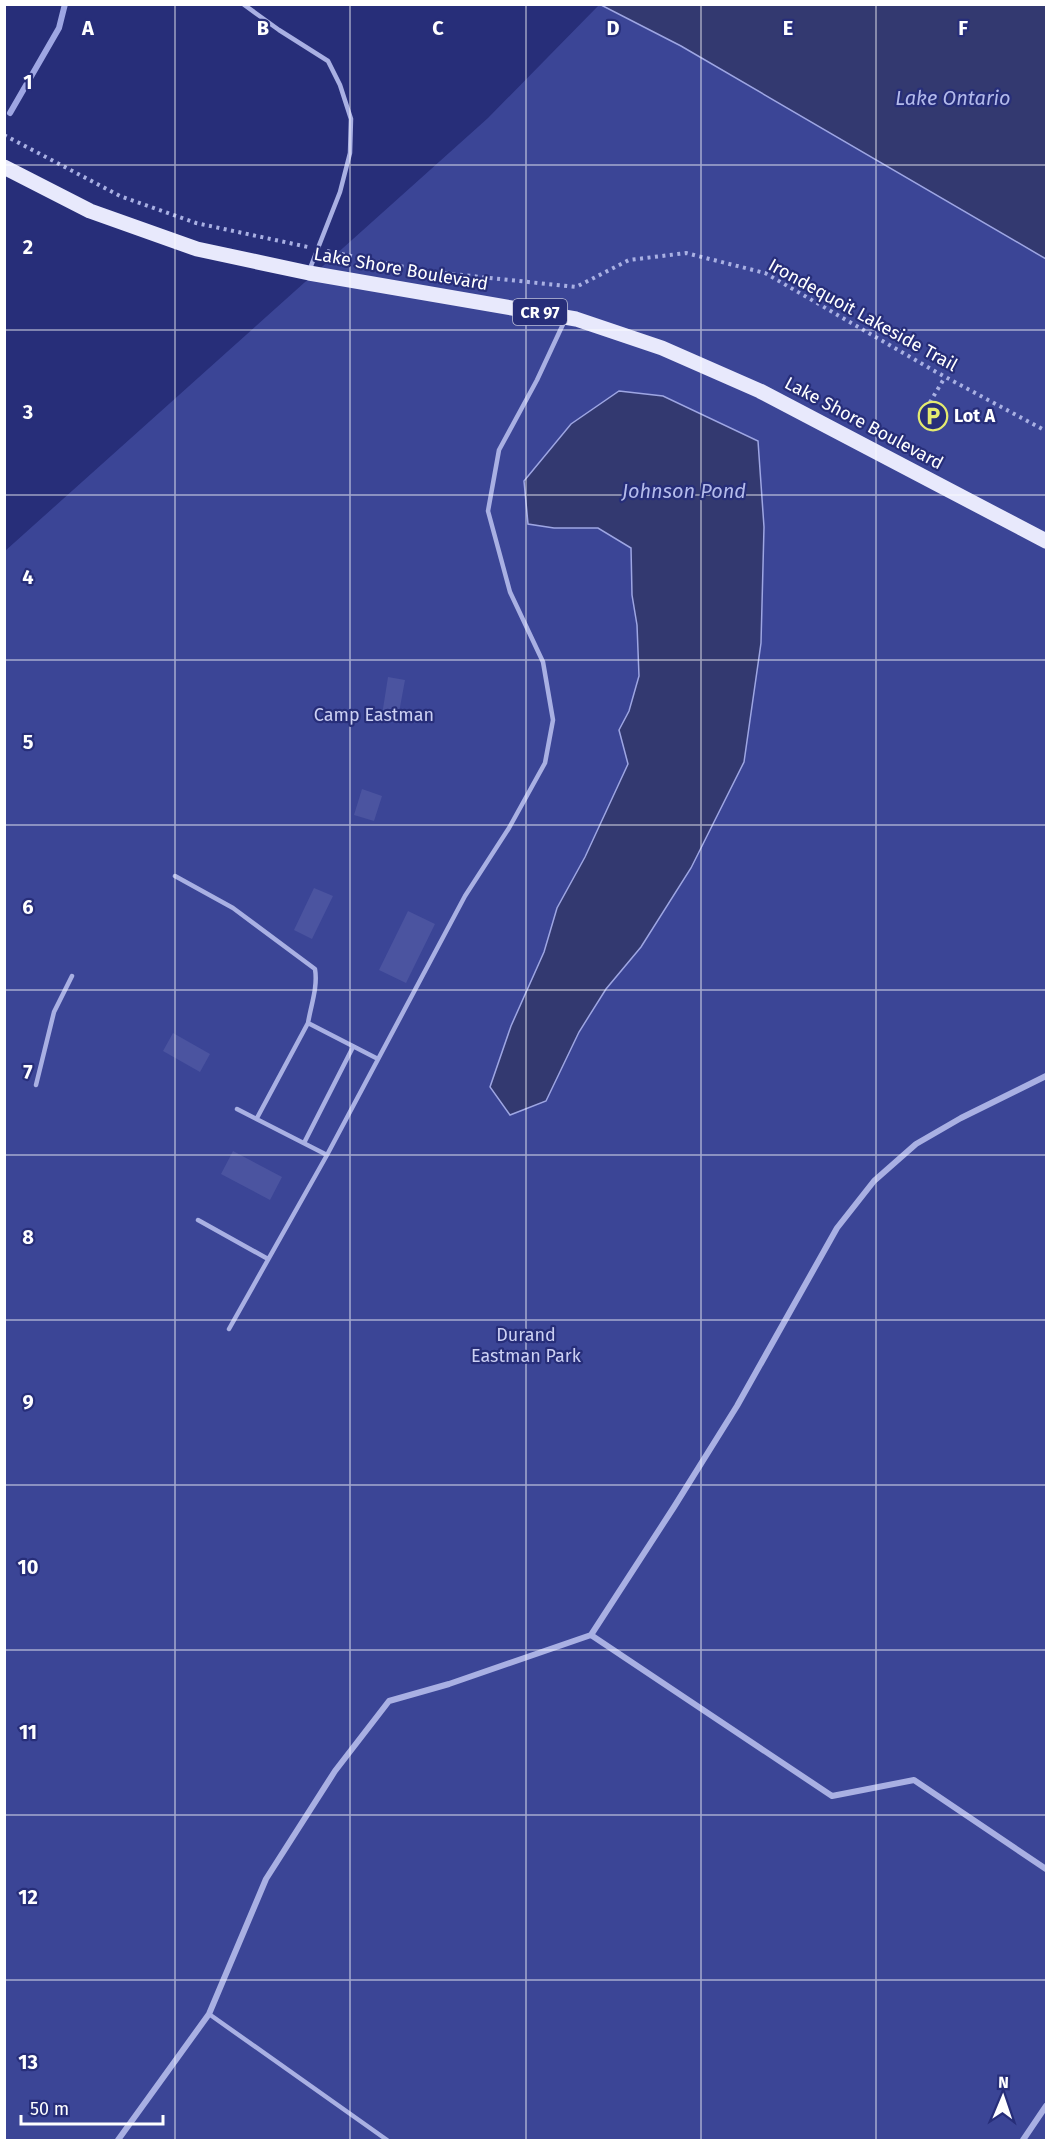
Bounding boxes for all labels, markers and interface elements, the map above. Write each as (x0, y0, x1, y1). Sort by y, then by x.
text: A (81, 16, 95, 40)
text: B (257, 16, 269, 40)
text: C (432, 16, 444, 40)
text: D (606, 16, 620, 40)
text: E (783, 16, 793, 40)
text: F (958, 16, 968, 40)
text: 1 (23, 70, 33, 94)
water label: Lake Ontario (895, 86, 1011, 110)
text: 2 (23, 235, 33, 259)
street label: Lake Shore Boulevard (312, 243, 490, 295)
street label: Irondequoit Lakeside Trail (765, 254, 961, 376)
road number: CR 97 (513, 299, 567, 325)
street label: Lake Shore Boulevard (781, 372, 947, 474)
text: 3 (22, 400, 33, 424)
parking icon: Lot A (917, 400, 949, 432)
place label: Lot A (954, 405, 996, 427)
water label: Johnson Pond (621, 479, 746, 503)
text: 4 (22, 565, 34, 589)
park label: Camp Eastman (314, 704, 434, 726)
text: 5 (23, 730, 34, 754)
text: 6 (22, 895, 34, 919)
text: 7 (23, 1060, 33, 1084)
text: 8 (22, 1225, 34, 1249)
park label: Durand Eastman Park (471, 1324, 582, 1367)
text: 9 (22, 1390, 34, 1414)
text: 10 (18, 1555, 38, 1579)
text: 11 (19, 1720, 37, 1744)
text: 12 (18, 1885, 38, 1909)
text: 13 (18, 2050, 38, 2074)
north arrow (973, 2067, 1033, 2127)
text: N (998, 2073, 1009, 2092)
scale bar (21, 2088, 164, 2126)
text: 50 m (30, 2098, 69, 2120)

